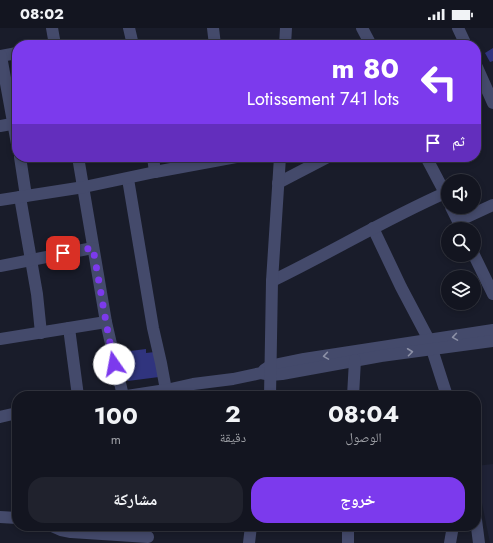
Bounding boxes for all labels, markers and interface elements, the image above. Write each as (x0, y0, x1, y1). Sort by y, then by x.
text: 08:02 (20, 3, 64, 25)
text: 80 m (332, 48, 399, 89)
icon: left (413, 56, 465, 108)
text: Lotissement 741 lots (247, 86, 399, 112)
text: ثم (452, 130, 465, 152)
icon: arrive (422, 132, 444, 154)
map controls (441, 174, 481, 310)
button: sound (441, 174, 481, 214)
button: search (441, 222, 481, 262)
pin (46, 236, 80, 270)
icon: arrive (52, 242, 74, 264)
button: layers (441, 270, 481, 310)
one-way arrow (451, 332, 458, 340)
position arrow (93, 343, 135, 385)
one-way arrow (406, 348, 413, 357)
one-way arrow (323, 351, 329, 360)
text: 2 (225, 396, 241, 431)
text: 08:04 (328, 396, 399, 431)
text: 100 (94, 398, 138, 433)
text: دقيقة (220, 428, 246, 447)
text: الوصول (346, 428, 382, 447)
text: m (111, 430, 121, 449)
button: مشاركة (28, 477, 243, 523)
button: خروج (251, 477, 465, 523)

